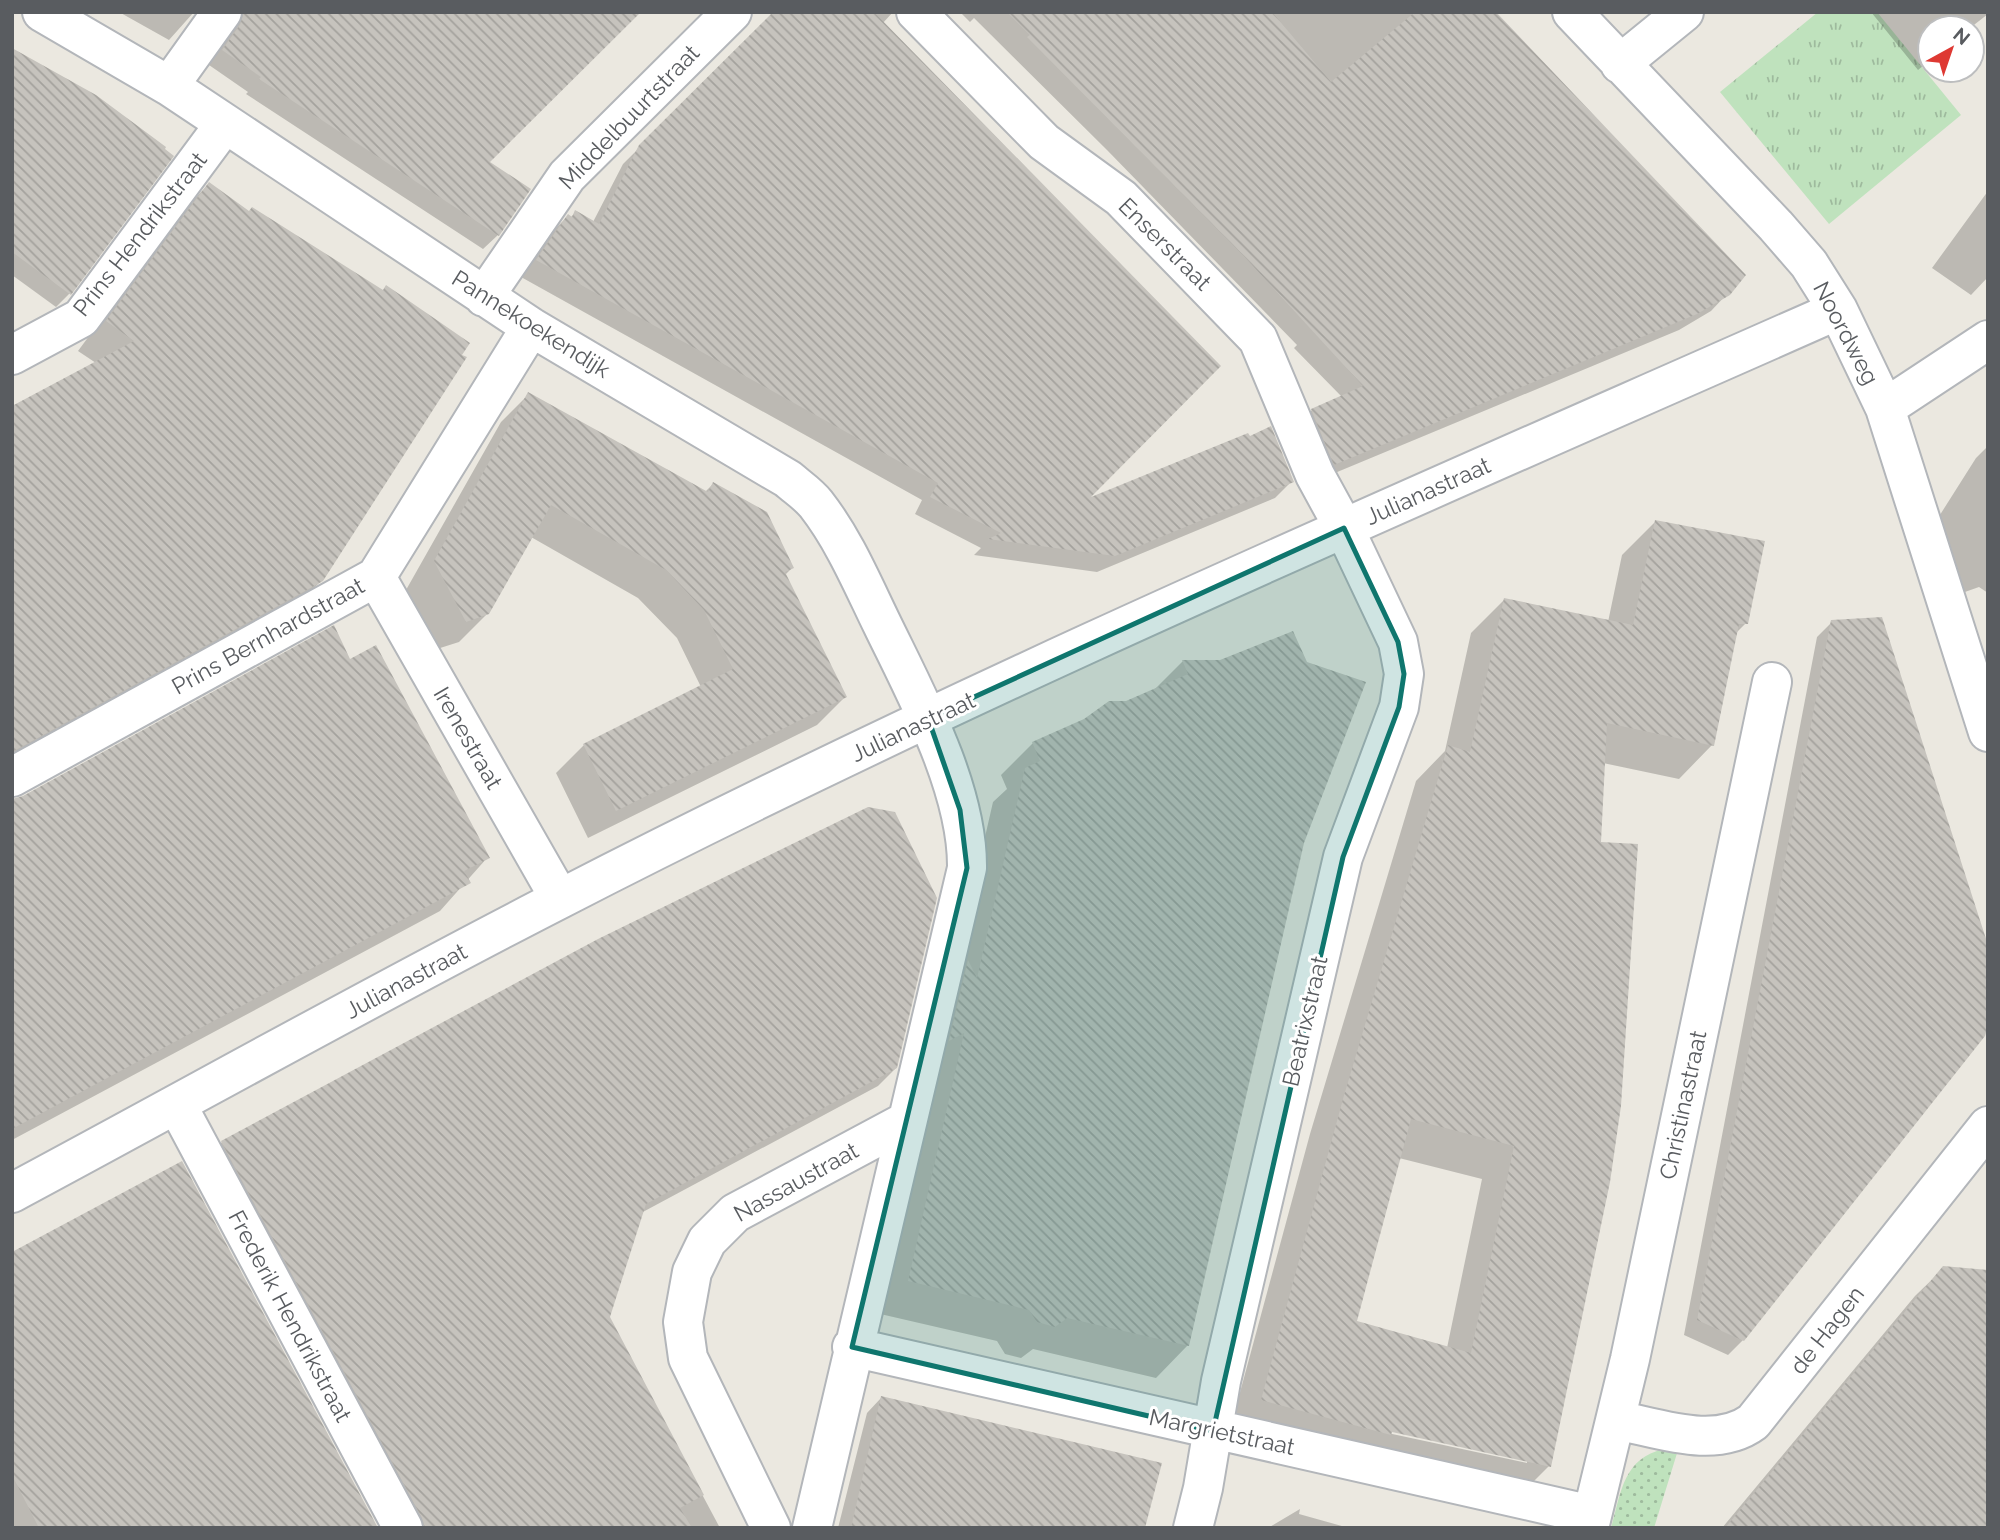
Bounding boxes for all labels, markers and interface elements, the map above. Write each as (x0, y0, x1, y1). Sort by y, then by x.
north arrow (1916, 14, 1986, 84)
text: N (1949, 23, 1975, 49)
street label: Middelbuurtstraat (553, 39, 705, 195)
street label: Prins Hendrikstraat (67, 146, 212, 321)
street label: Enserstraat (1114, 192, 1217, 296)
street label: Pannekoekendijk (447, 264, 615, 383)
street label: Noordweg (1808, 277, 1885, 389)
street label: Julianastraat (1361, 451, 1495, 530)
street label: Prins Bernhardstraat (167, 571, 369, 700)
street label: Irenestraat (428, 682, 509, 794)
street label: Julianastraat (846, 686, 979, 767)
street label: Julianastraat (340, 937, 471, 1024)
street label: Beatrixstraat (1276, 953, 1333, 1089)
street label: Christinastraat (1654, 1028, 1712, 1182)
street label: Nassaustraat (729, 1136, 863, 1227)
street label: Frederik Hendrikstraat (223, 1205, 358, 1426)
street label: de Hagen (1784, 1280, 1869, 1379)
street label: Margrietstraat (1147, 1403, 1298, 1460)

